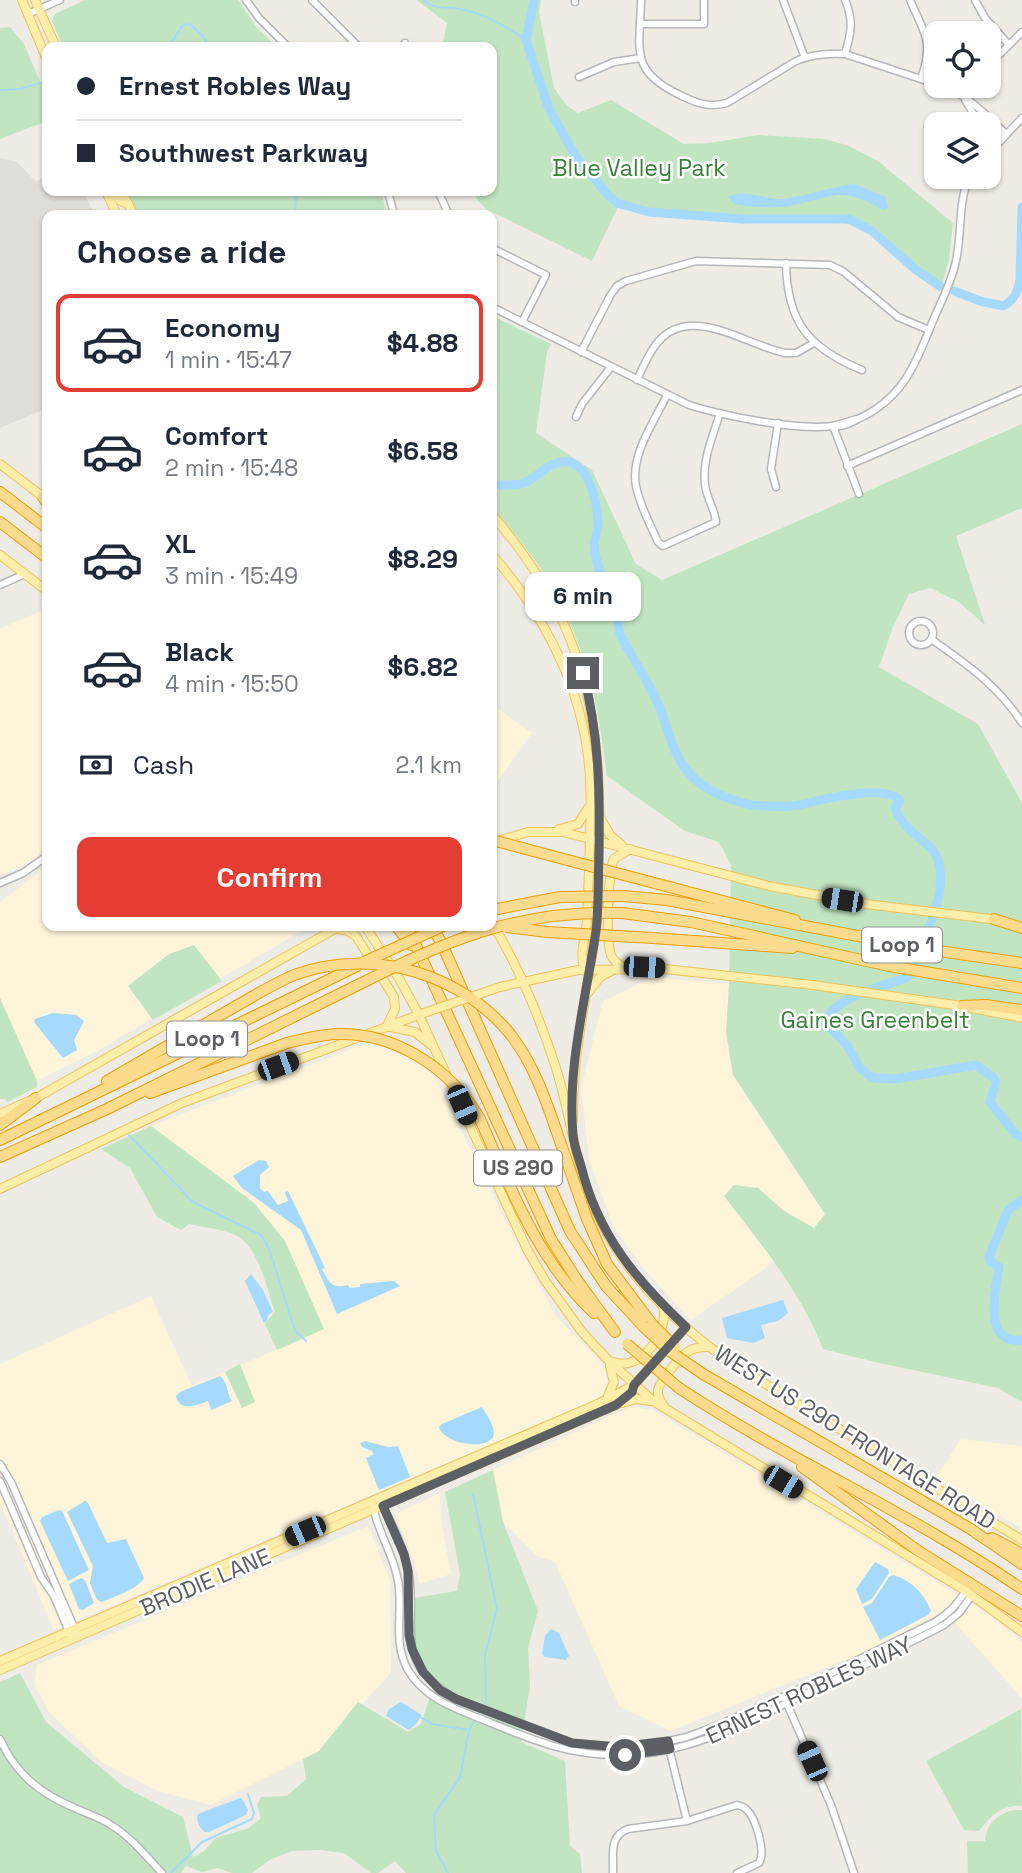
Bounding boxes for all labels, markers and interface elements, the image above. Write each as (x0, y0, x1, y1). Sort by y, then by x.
map controls (924, 21, 1001, 189)
button: locate (924, 21, 1001, 98)
text: Ernest Robles Way (119, 69, 351, 103)
button: layers (924, 112, 1001, 189)
text: Southwest Parkway (119, 136, 368, 170)
park label: Blue Valley Park (552, 153, 726, 183)
text: Choose a ride (77, 232, 287, 272)
text: Economy (165, 311, 281, 345)
icon: car (81, 312, 144, 375)
text: $4.88 (387, 326, 458, 360)
text: 1 min · 15:47 (165, 345, 292, 375)
text: Comfort (165, 419, 268, 453)
icon: car (81, 420, 144, 483)
text: $6.58 (387, 434, 458, 468)
text: 2 min · 15:48 (165, 453, 298, 483)
text: XL (165, 527, 196, 561)
icon: car (81, 528, 144, 591)
text: $8.29 (387, 542, 458, 576)
text: 3 min · 15:49 (165, 561, 298, 591)
callout: 6 min (525, 572, 641, 620)
text: 6 min (553, 581, 613, 611)
text: Black (165, 635, 234, 669)
icon: car (81, 636, 144, 699)
text: $6.82 (387, 650, 458, 684)
route end (567, 657, 599, 689)
text: 4 min · 15:50 (165, 669, 299, 699)
icon: cash (77, 746, 115, 784)
text: Cash (133, 748, 194, 782)
text: 2.1 km (396, 750, 462, 780)
button: Confirm (77, 837, 462, 917)
car (820, 886, 865, 914)
road number: Loop 1 (862, 928, 942, 962)
car (623, 955, 666, 979)
park label: Gaines Greenbelt (780, 1005, 970, 1035)
road number: Loop 1 (167, 1021, 247, 1056)
car (255, 1049, 302, 1083)
car (444, 1082, 481, 1128)
road number: US 290 (474, 1150, 562, 1186)
street label: WEST US 290 FRONTAGE ROAD (709, 1338, 1001, 1536)
car (760, 1462, 807, 1502)
car (282, 1513, 329, 1549)
street label: BRODIE LANE (135, 1541, 275, 1623)
street label: ERNEST ROBLES WAY (701, 1629, 917, 1751)
car (794, 1738, 831, 1784)
route start (609, 1739, 641, 1771)

